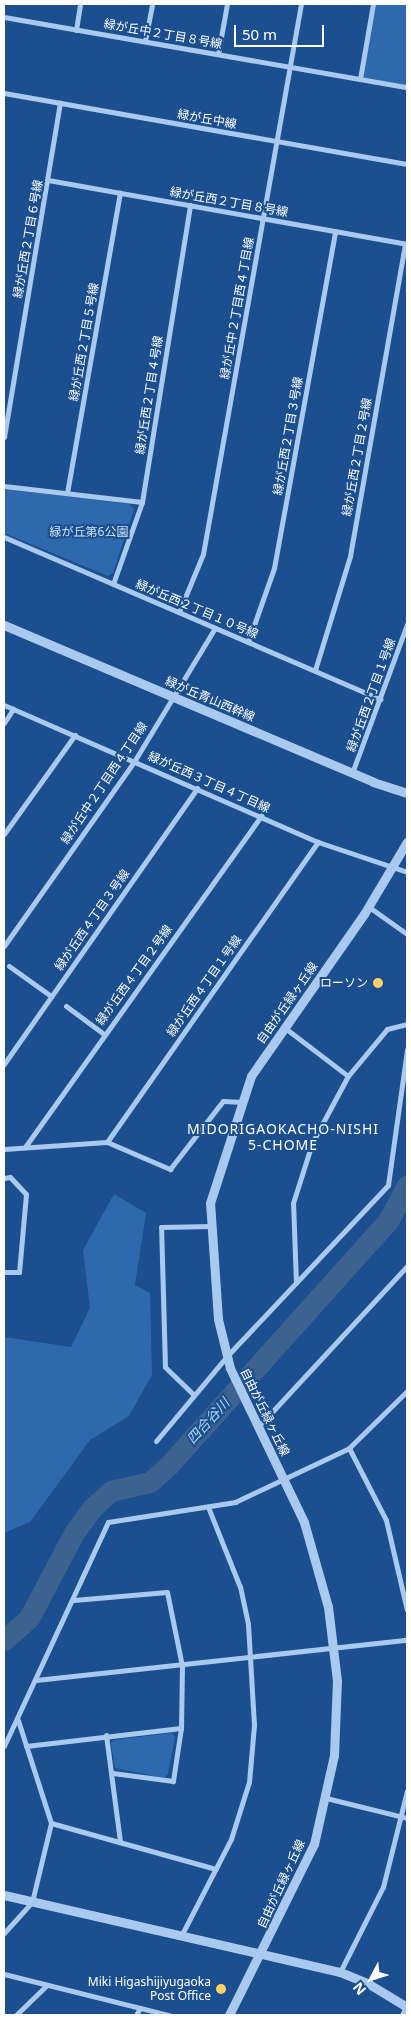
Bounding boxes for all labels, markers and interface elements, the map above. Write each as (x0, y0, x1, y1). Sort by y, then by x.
scale bar (236, 15, 326, 47)
street label: 緑が丘中２丁目８号線 (103, 16, 223, 52)
text: 50 m (242, 24, 277, 44)
street label: 緑が丘中線 (176, 107, 238, 131)
street label: 緑が丘西２丁目６号線 (10, 179, 46, 299)
street label: 緑が丘西２丁目８号線 (169, 184, 289, 220)
street label: 緑が丘中２丁目西４丁目線 (217, 236, 257, 380)
street label: 緑が丘西２丁目５号線 (66, 282, 102, 402)
street label: 緑が丘西２丁目４号線 (133, 335, 165, 455)
street label: 緑が丘西２丁目３号線 (270, 376, 306, 496)
street label: 緑が丘西２丁目２号線 (339, 397, 375, 517)
park label: 緑が丘第6公園 (50, 525, 128, 539)
street label: 緑が丘西２丁目１０号線 (133, 577, 261, 641)
street label: 緑が丘西２丁目１号線 (344, 636, 398, 754)
street label: 緑が丘青山西幹線 (163, 674, 257, 724)
street label: 緑が丘中２丁目西４丁目線 (58, 719, 150, 847)
street label: 緑が丘西３丁目４丁目線 (146, 749, 272, 815)
street label: 緑が丘西４丁目３号線 (52, 867, 132, 973)
street label: 緑が丘西４丁目２号線 (93, 922, 175, 1028)
street label: 緑が丘西４丁目１号線 (164, 933, 244, 1039)
street label: 自由が丘緑ヶ丘線 (254, 960, 320, 1046)
place label: ローソン (320, 976, 368, 990)
marker: ローソン (372, 977, 384, 989)
district label: MIDORIGAOKACHO-NISHI 5-CHOME (184, 1121, 382, 1154)
street label: 自由が丘緑ヶ丘線 (237, 1366, 293, 1458)
water label: 四合谷川 (183, 1395, 233, 1447)
street label: 自由が丘緑ヶ丘線 (254, 1837, 308, 1931)
north arrow (346, 1954, 396, 2004)
place label: Miki Higashijiyugaoka Post Office (88, 1975, 211, 2003)
text: N (348, 1978, 370, 1999)
marker: Miki Higashijiyugaoka Post Office (215, 1983, 227, 1995)

